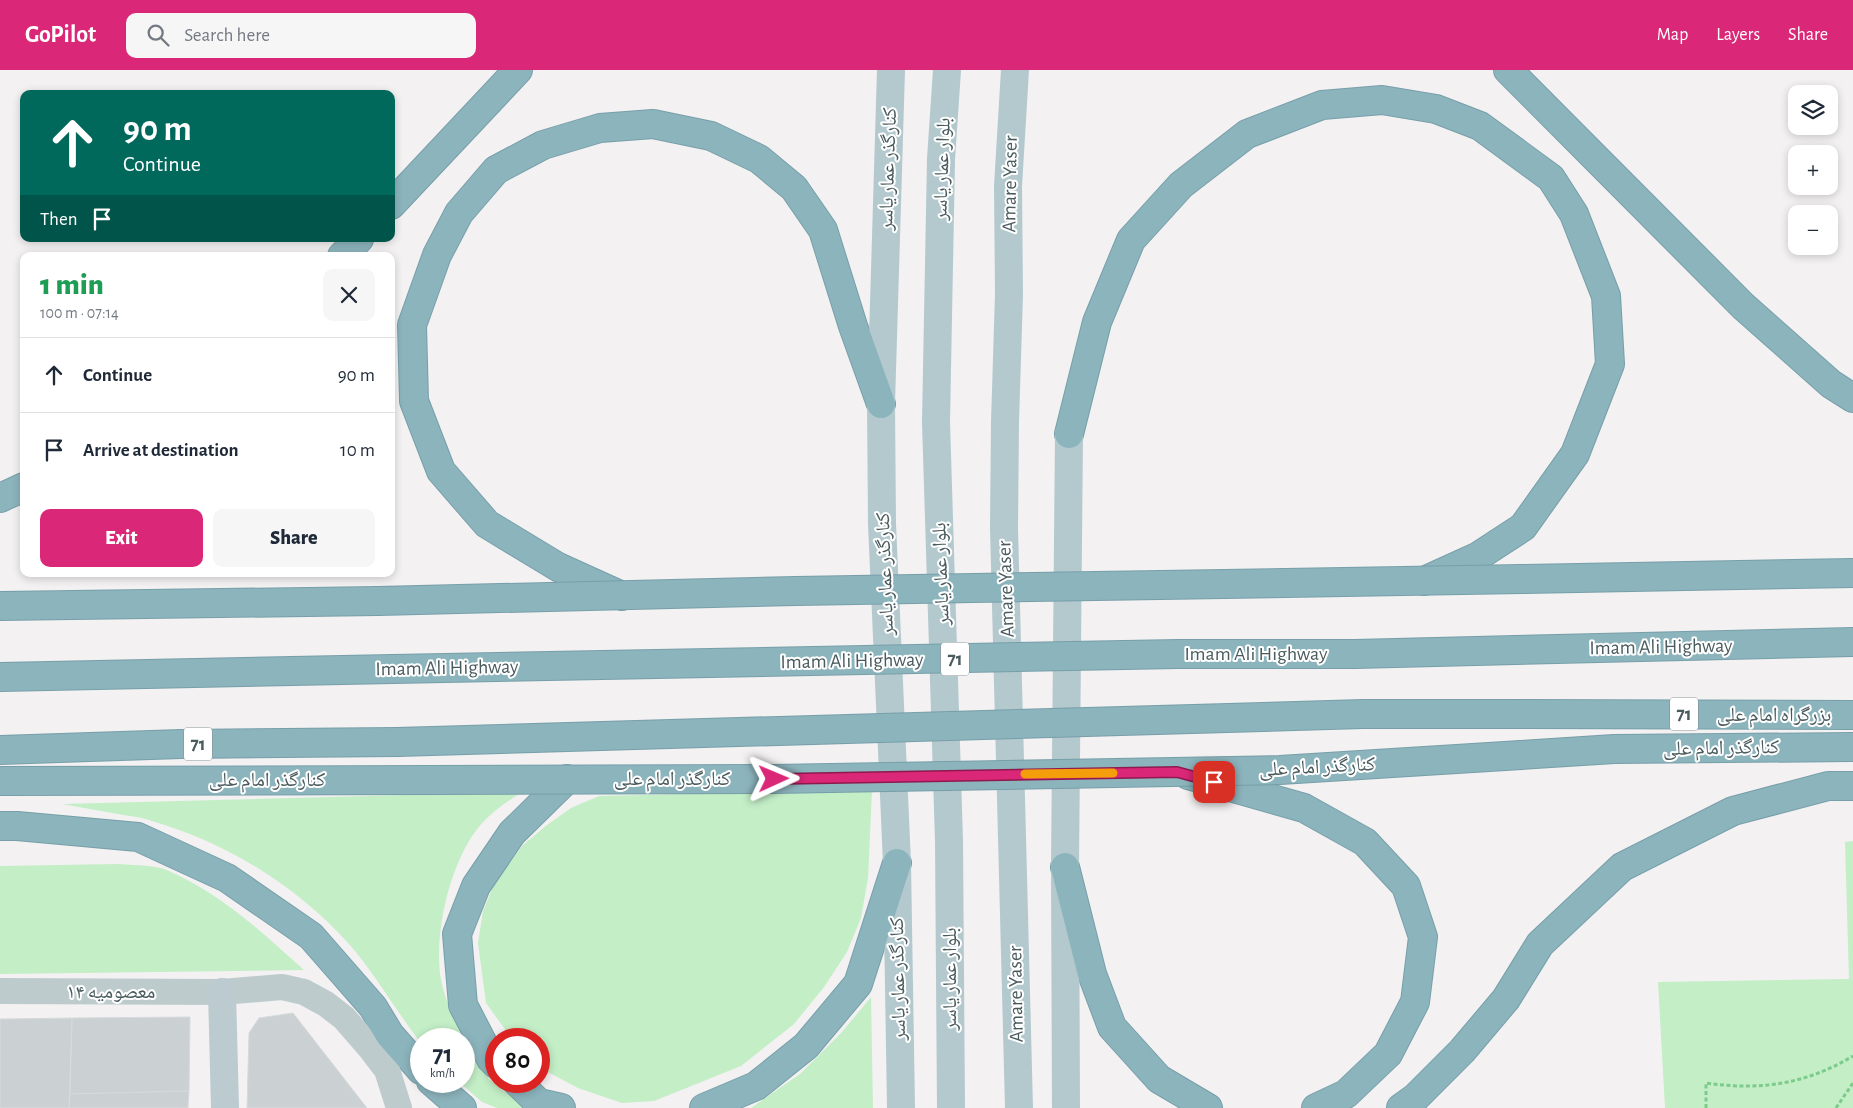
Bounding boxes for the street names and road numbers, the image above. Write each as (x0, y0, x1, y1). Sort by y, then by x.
street label: کنارگذر عمار یاسر (876, 107, 900, 232)
street label: بلوار عمار یاسر (930, 117, 954, 222)
street label: Amare Yaser (999, 135, 1021, 233)
street label: کنارگذر عمار یاسر (873, 512, 898, 637)
street label: بلوار عمار یاسر (929, 522, 953, 627)
street label: Amare Yaser (994, 540, 1018, 638)
street label: Imam Ali Highway (1589, 636, 1733, 658)
road number: 71 (941, 642, 969, 676)
street label: Imam Ali Highway (1184, 644, 1328, 664)
street label: Imam Ali Highway (780, 650, 924, 672)
street label: Imam Ali Highway (375, 657, 519, 679)
road number: 71 (1670, 698, 1698, 731)
street label: بزرگراه امام علی (1717, 705, 1831, 728)
road number: 71 (184, 728, 212, 761)
street label: کنارگذر امام علی (1663, 737, 1779, 762)
street label: کنارگذر امام علی (1258, 754, 1376, 783)
street label: کنارگذر امام علی (614, 769, 730, 792)
street label: کنارگذر امام علی (209, 770, 325, 793)
street label: کنارگذر عمار یاسر (887, 917, 909, 1042)
street label: بلوار عمار یاسر (940, 927, 961, 1032)
street label: Amare Yaser (1005, 945, 1027, 1043)
street label: معصومیه ۱۴ (67, 982, 155, 1002)

